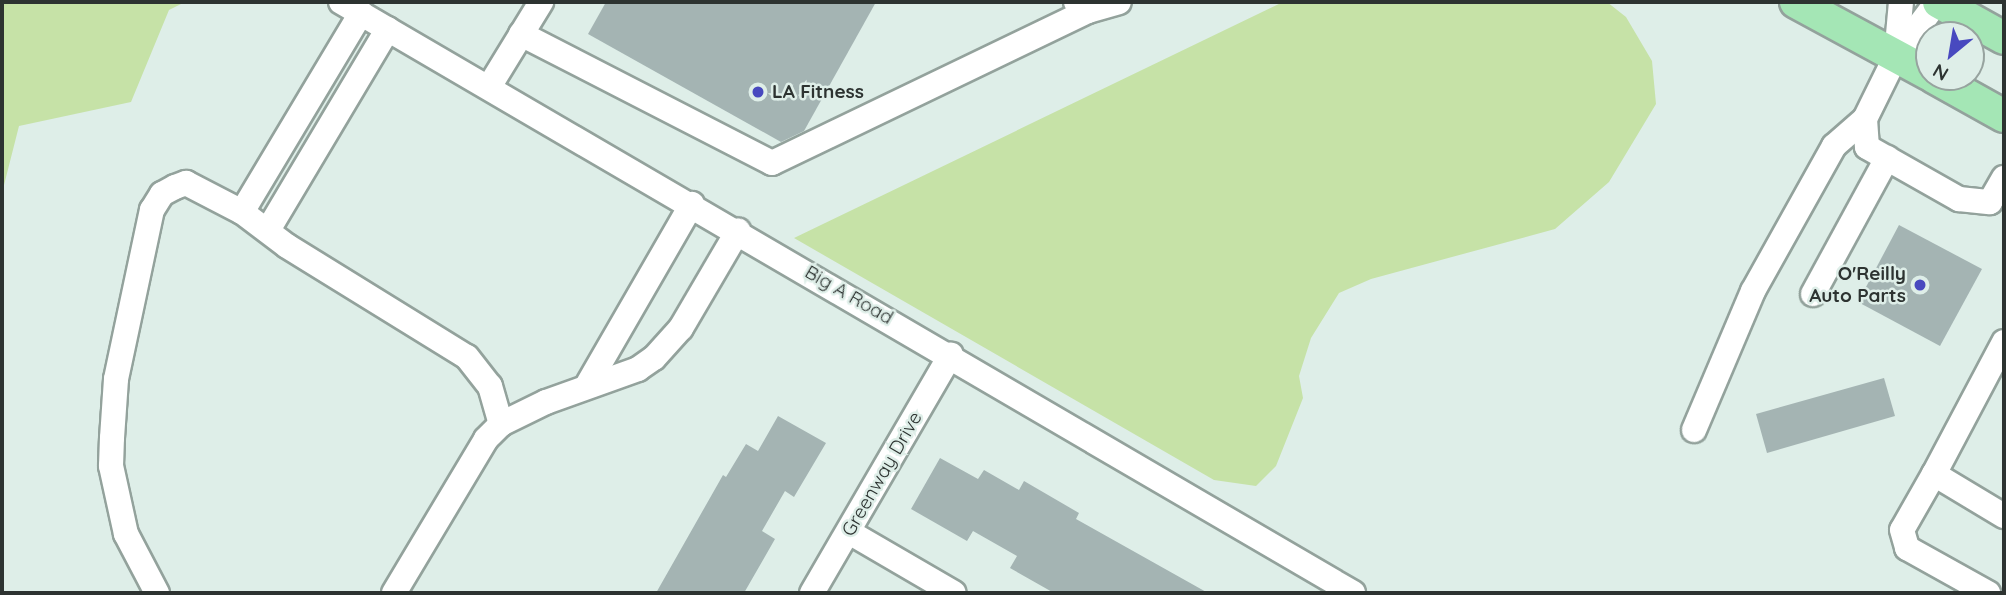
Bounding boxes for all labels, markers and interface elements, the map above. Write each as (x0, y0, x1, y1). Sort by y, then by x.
north arrow (1915, 21, 1985, 91)
text: N (1928, 59, 1953, 86)
place label: LA Fitness (772, 81, 864, 103)
marker: LA Fitness (750, 84, 766, 100)
street label: Big A Road (801, 261, 897, 329)
place label: O'Reilly Auto Parts (1809, 263, 1906, 307)
marker: O'Reilly Auto Parts (1912, 277, 1928, 293)
street label: Greenway Drive (837, 408, 927, 540)

